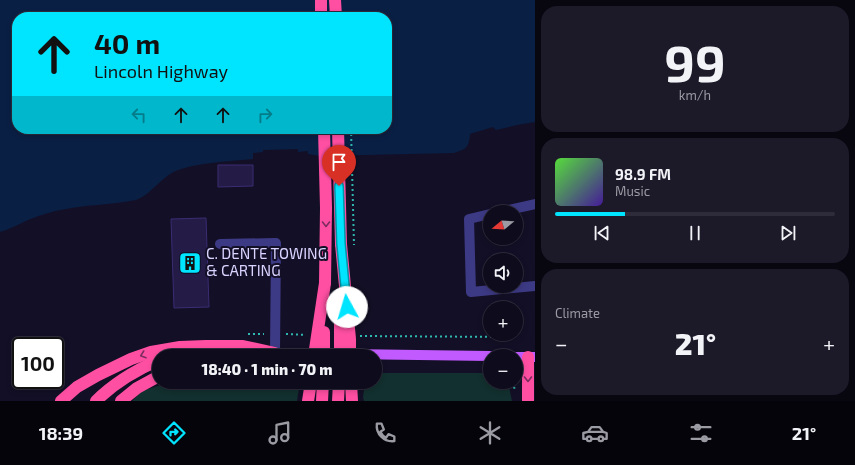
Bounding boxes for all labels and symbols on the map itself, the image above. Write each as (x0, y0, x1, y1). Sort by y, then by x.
pin (322, 145, 356, 186)
north arrow (483, 205, 523, 245)
one-way arrow (322, 221, 330, 227)
place label: C. DENTE TOWING & CARTING (206, 244, 327, 279)
building icon: C. DENTE TOWING & CARTING (177, 250, 203, 276)
position arrow (326, 286, 368, 328)
speed limit sign: 100 (12, 337, 64, 389)
one-way arrow (140, 350, 147, 359)
one-way arrow (524, 376, 532, 382)

